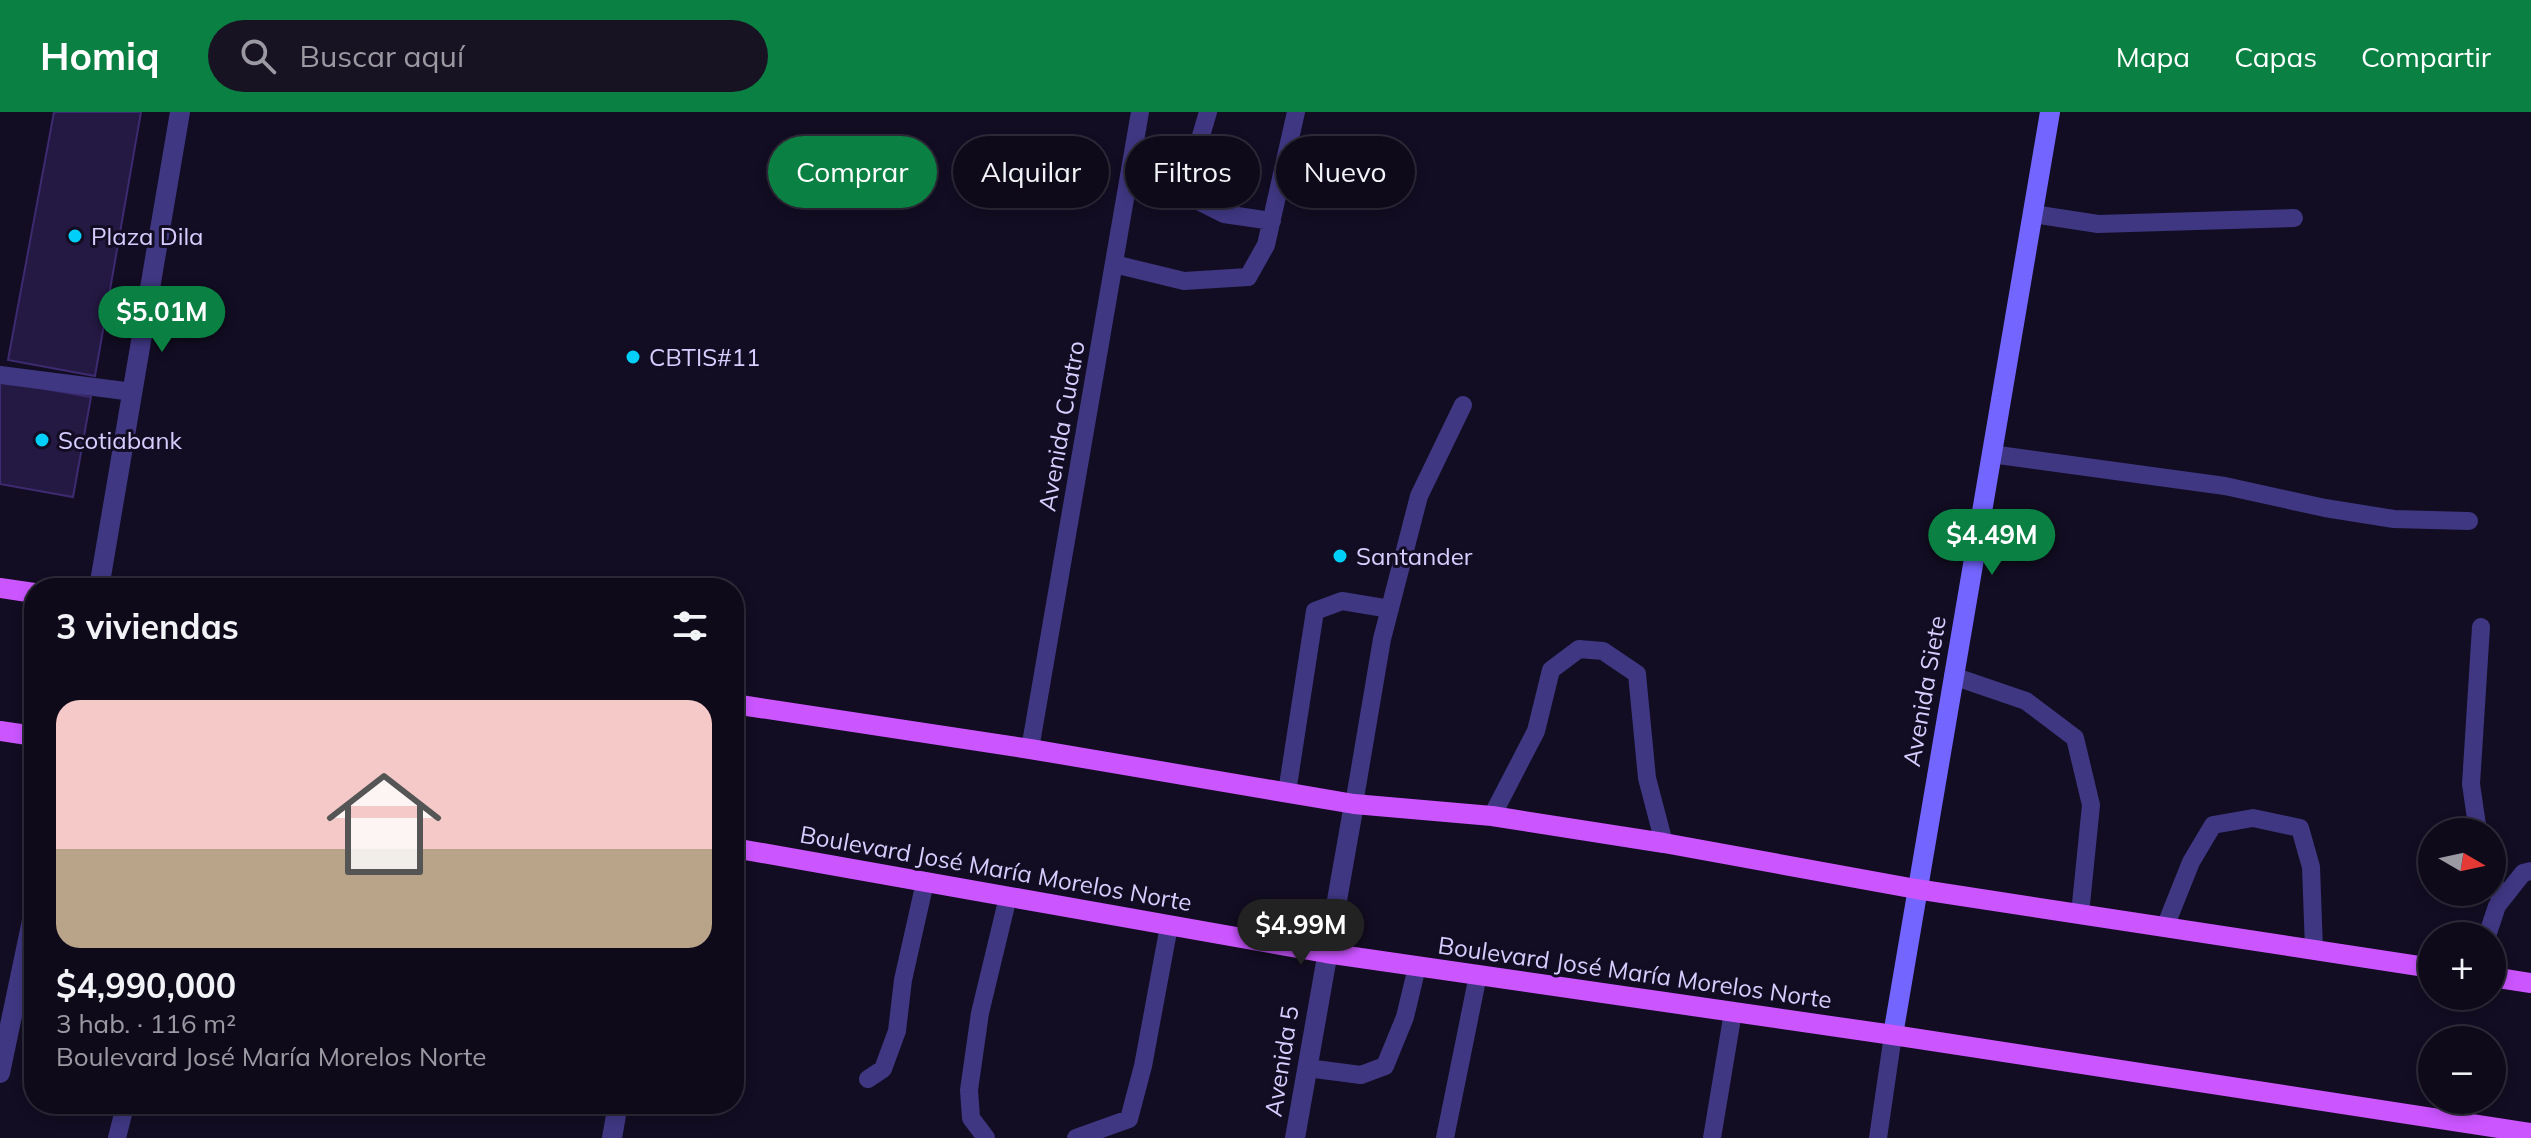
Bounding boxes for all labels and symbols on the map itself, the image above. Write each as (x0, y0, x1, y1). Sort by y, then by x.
place label: Plaza Dila (91, 221, 204, 251)
marker: Plaza Dila (66, 227, 84, 245)
pin: $5.01M (97, 286, 227, 354)
street label: Avenida Cuatro (1031, 338, 1091, 514)
place label: CBTIS#11 (649, 342, 760, 372)
marker: CBTIS#11 (624, 348, 642, 366)
place label: Scotiabank (58, 425, 183, 455)
marker: Scotiabank (33, 431, 51, 449)
pin: $4.49M (1927, 509, 2057, 577)
place label: Santander (1356, 541, 1473, 571)
marker: Santander (1331, 547, 1349, 565)
street label: Avenida Siete (1896, 613, 1952, 769)
north arrow (2418, 818, 2506, 906)
street label: Boulevard José María Morelos Norte (798, 819, 1194, 917)
pin: $4.99M (1236, 899, 1366, 967)
street label: Boulevard José María Morelos Norte (1436, 929, 1834, 1015)
street label: Avenida 5 (1257, 1003, 1305, 1119)

